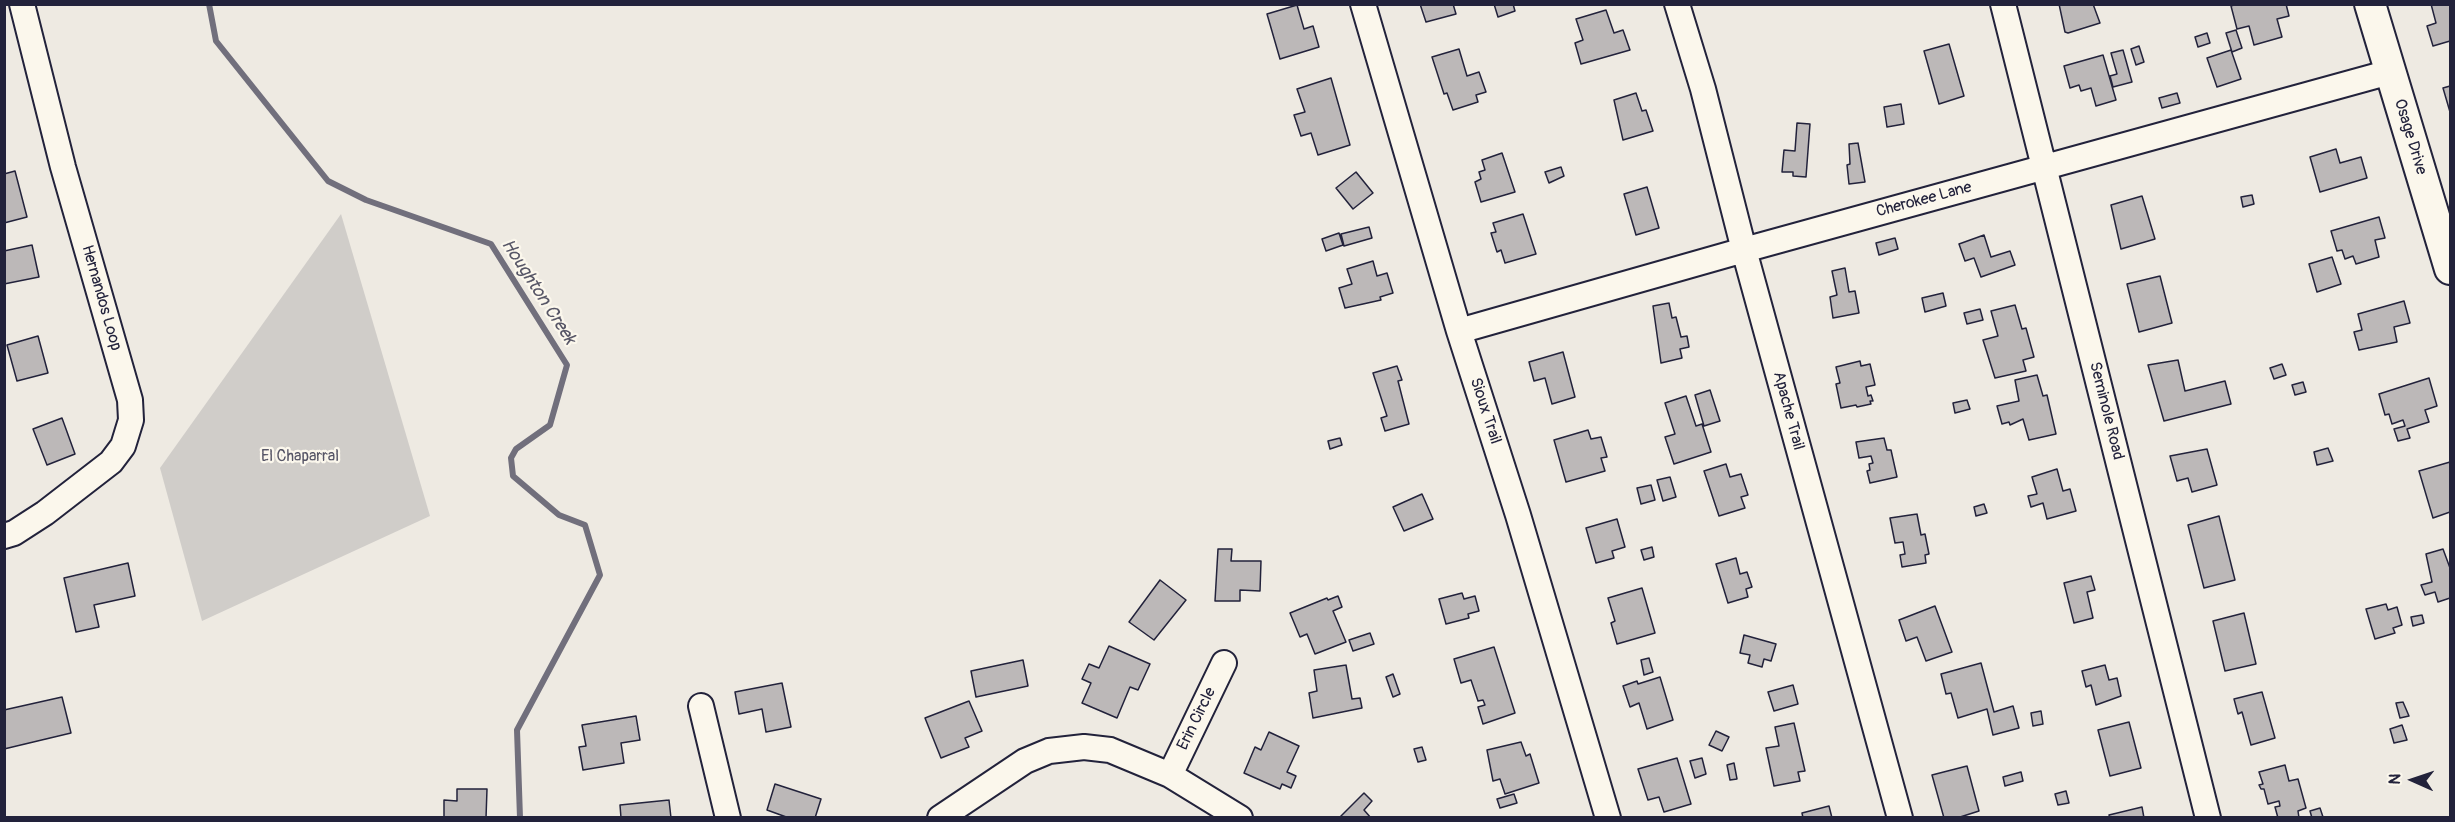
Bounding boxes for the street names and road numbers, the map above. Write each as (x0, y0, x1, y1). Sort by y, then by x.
street label: Osage Drive (2389, 97, 2431, 177)
street label: Cherokee Lane (1874, 178, 1974, 222)
street label: Hernandos Loop (77, 243, 125, 353)
street label: Seminole Road (2085, 360, 2127, 462)
street label: Apache Trail (1768, 370, 1808, 452)
street label: Sioux Trail (1465, 375, 1505, 447)
street label: Erin Circle (1174, 684, 1220, 754)

